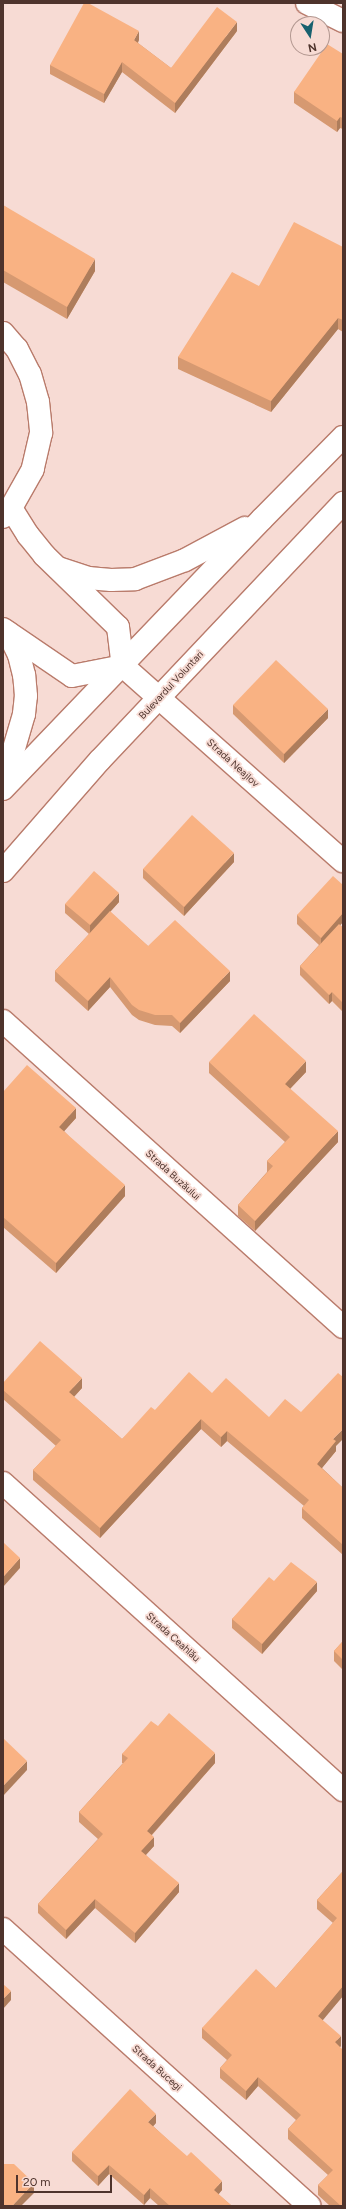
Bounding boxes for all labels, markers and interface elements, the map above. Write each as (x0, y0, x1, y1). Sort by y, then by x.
north arrow (290, 16, 330, 56)
text: N (307, 40, 318, 54)
street label: Bulevardul Voluntari (136, 648, 206, 722)
street label: Strada Neajlov (205, 736, 261, 790)
street label: Strada Buzăului (143, 1147, 203, 1203)
street label: Strada Ceahlău (144, 1610, 202, 1664)
street label: Strada Bucegi (130, 2043, 184, 2093)
scale bar (18, 2167, 114, 2193)
text: 20 m (23, 2175, 51, 2189)

